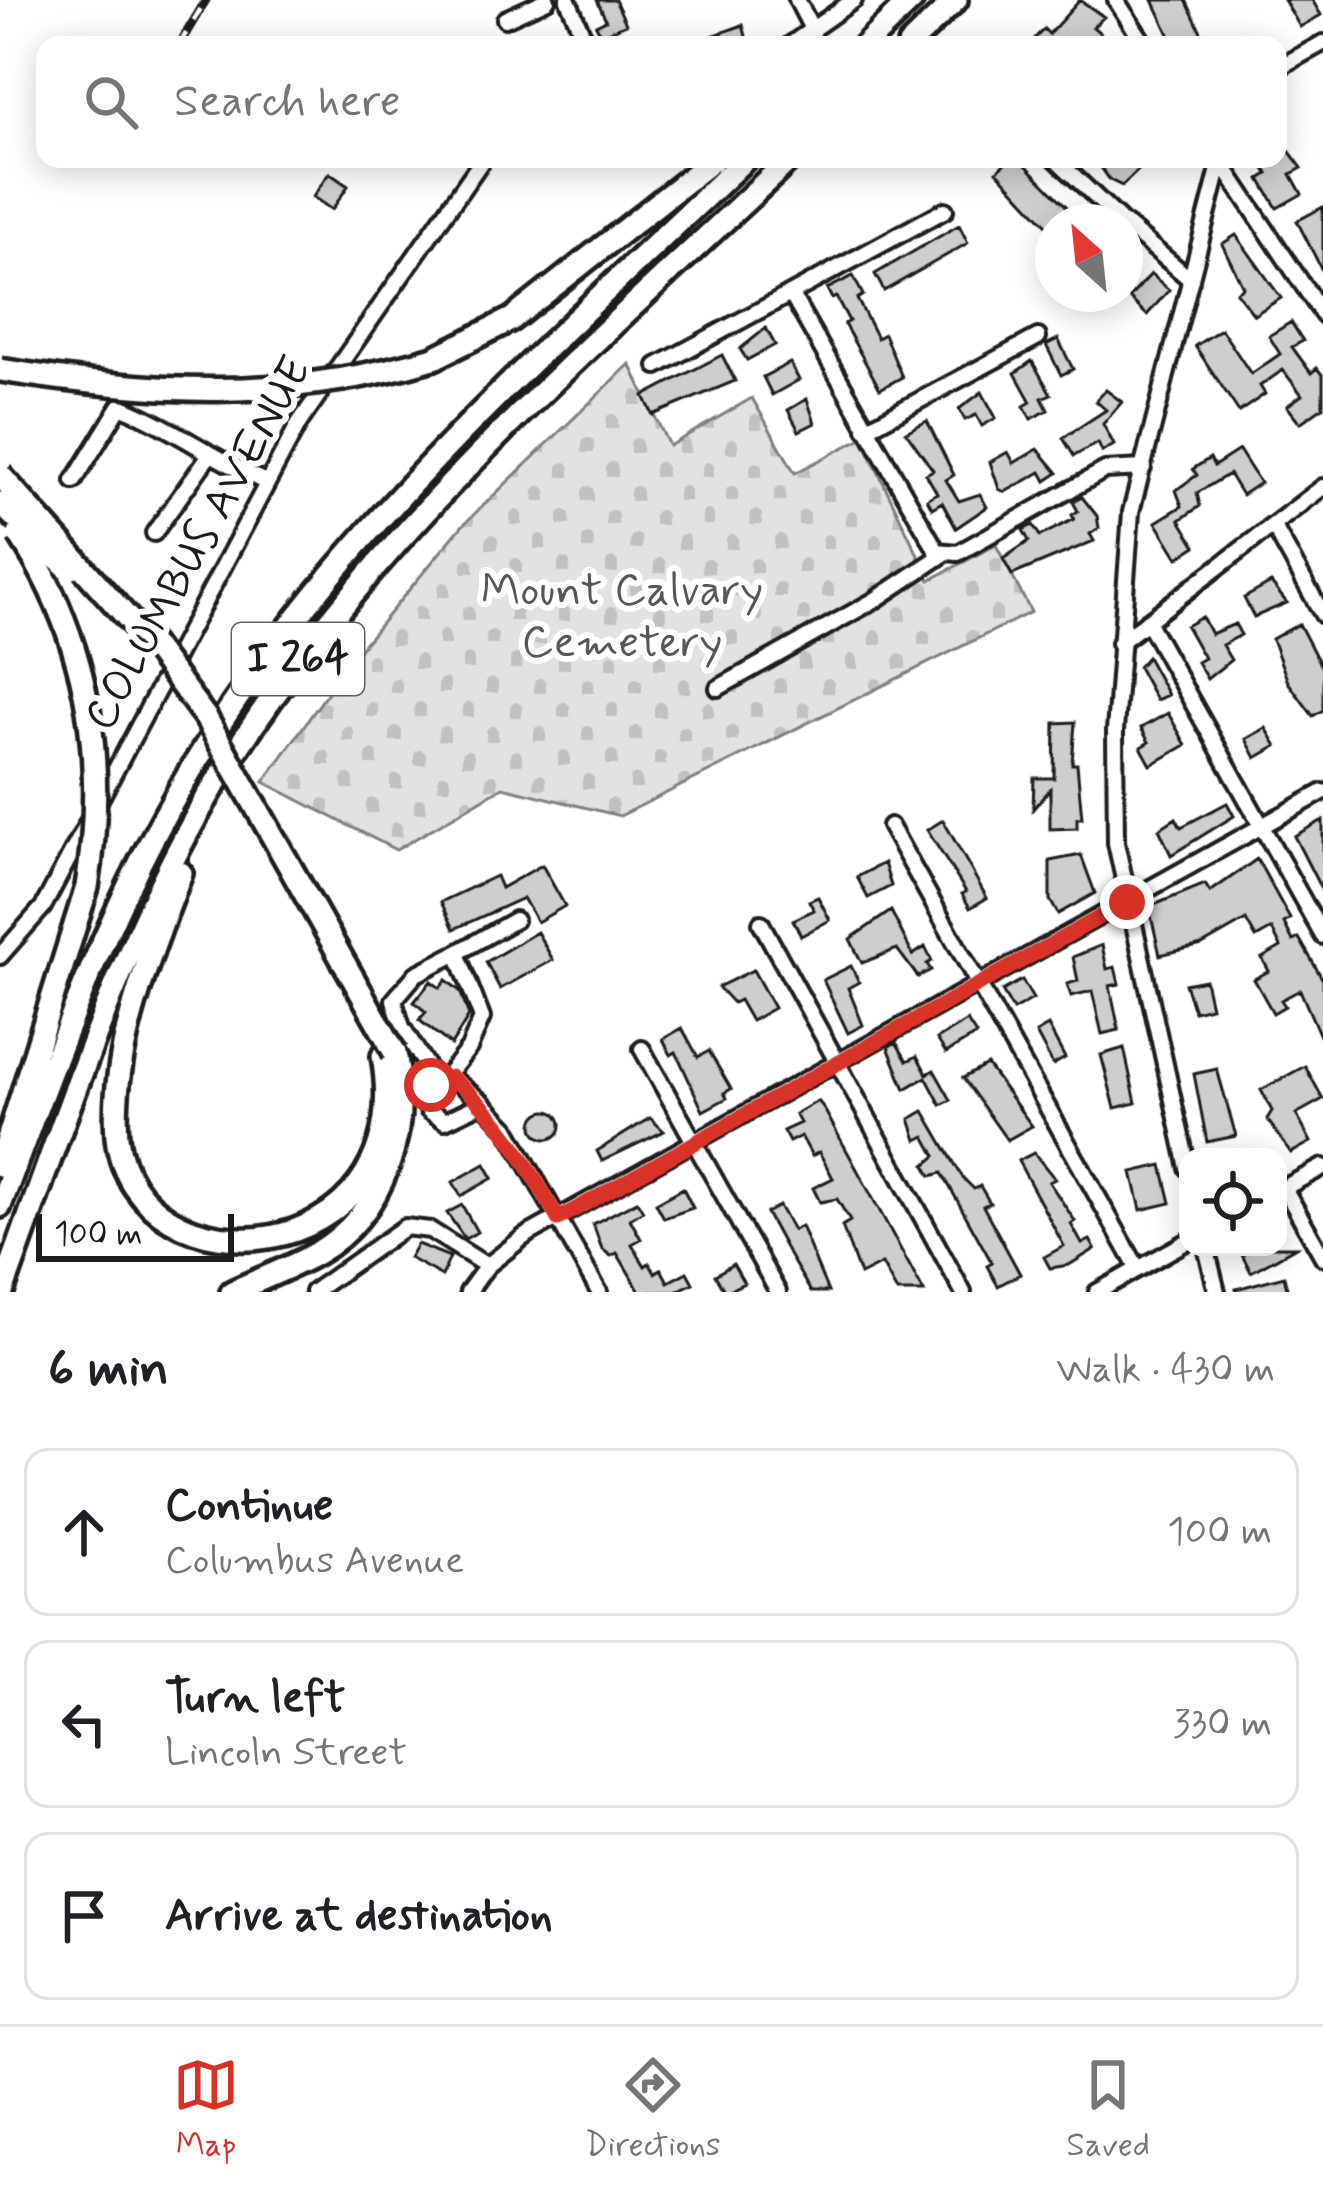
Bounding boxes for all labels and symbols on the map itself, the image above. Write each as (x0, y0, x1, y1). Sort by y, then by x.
north arrow (1035, 204, 1143, 312)
street label: COLUMBUS AVENUE (72, 346, 326, 742)
park label: Mount Calvary Cemetery (481, 562, 763, 673)
road number: I 264 (232, 623, 364, 695)
route end (1100, 875, 1154, 929)
route start (404, 1058, 458, 1112)
scale bar (36, 1208, 234, 1261)

